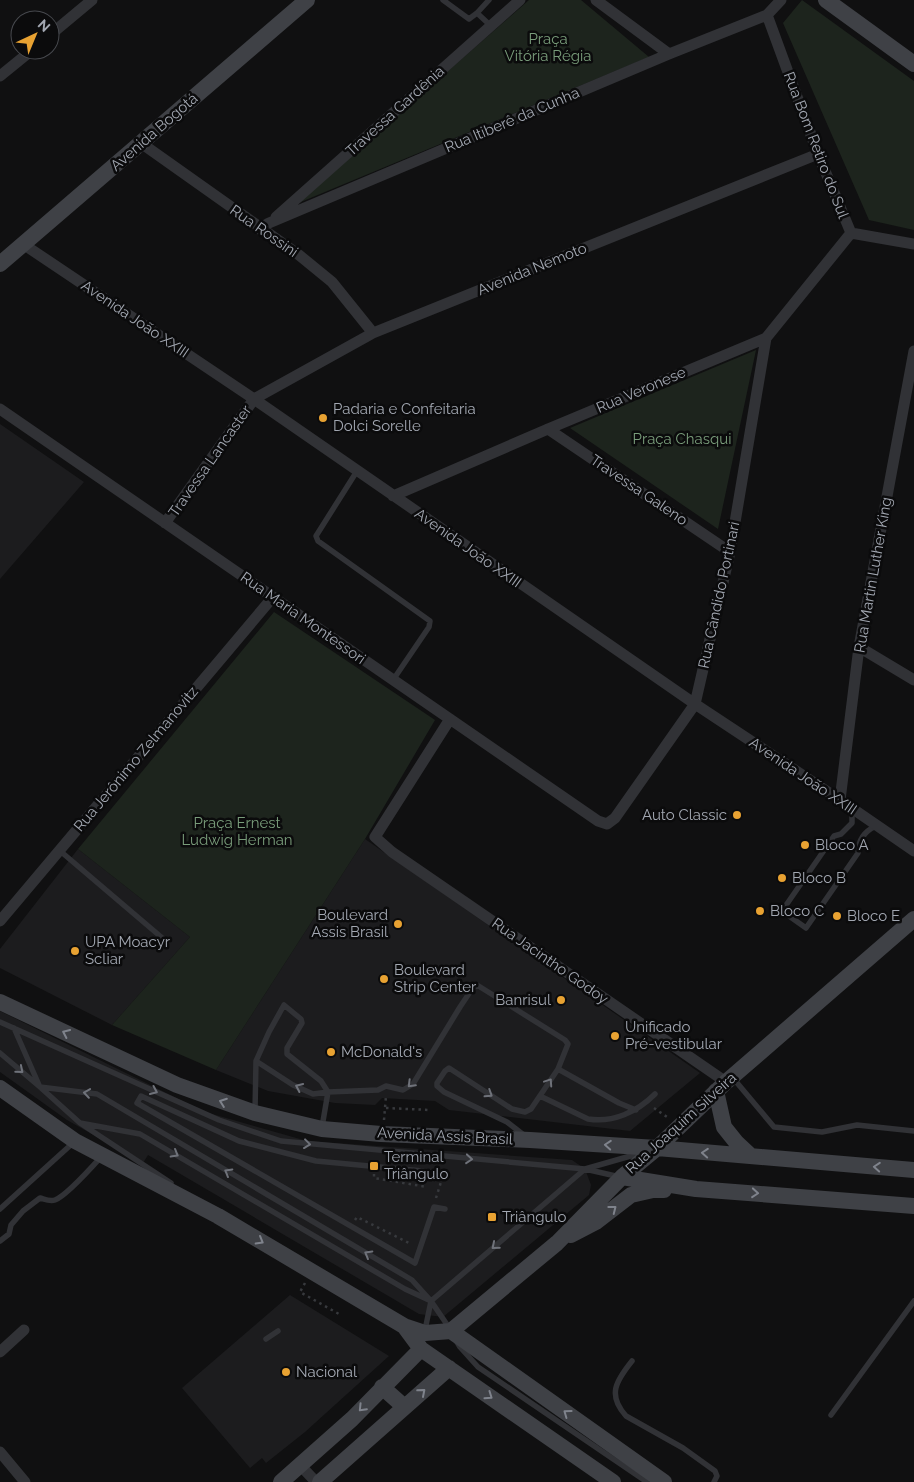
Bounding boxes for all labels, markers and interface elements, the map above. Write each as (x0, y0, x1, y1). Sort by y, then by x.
north arrow (10, 10, 60, 60)
text: N (35, 16, 53, 35)
park label: Praça Vitória Régia (505, 30, 591, 65)
street label: Travessa Gardênia (342, 62, 448, 160)
street label: Rua Bom Retiro do Sul (780, 69, 853, 222)
street label: Rua Itiberê da Cunha (442, 83, 582, 157)
street label: Avenida Bogotá (107, 89, 201, 175)
street label: Rua Rossini (227, 201, 301, 261)
street label: Avenida Nemoto (475, 239, 589, 299)
street label: Avenida João XXIII (78, 276, 192, 362)
street label: Rua Veronese (593, 363, 689, 417)
place label: Padaria e Confeitaria Dolci Sorelle (333, 400, 476, 435)
street label: Travessa Lancaster (165, 401, 256, 520)
marker: Padaria e Confeitaria Dolci Sorelle (317, 412, 329, 424)
park label: Praça Chasqui (633, 430, 731, 448)
street label: Travessa Galeno (587, 451, 691, 529)
street label: Rua Martin Luther King (850, 496, 896, 654)
street label: Avenida João XXIII (411, 504, 525, 592)
street label: Rua Cândido Portinari (695, 520, 743, 670)
street label: Rua Maria Montessori (237, 568, 369, 668)
street label: Rua Jerônimo Zelmanovitz (70, 683, 202, 835)
street label: Avenida João XXIII (746, 733, 860, 819)
place label: Auto Classic (642, 806, 727, 824)
marker: Auto Classic (731, 809, 743, 821)
park label: Praça Ernest Ludwig Herman (181, 814, 293, 849)
place label: Bloco A (815, 836, 869, 854)
marker: Bloco A (799, 839, 811, 851)
place label: Bloco B (792, 869, 846, 887)
marker: Bloco B (776, 872, 788, 884)
place label: Bloco C (770, 902, 824, 920)
marker: Bloco C (754, 905, 766, 917)
place label: Boulevard Assis Brasil (311, 906, 389, 941)
place label: Bloco E (847, 907, 900, 925)
marker: Bloco E (831, 910, 843, 922)
street label: Rua Jacintho Godoy (488, 914, 612, 1008)
marker: Boulevard Assis Brasil (392, 918, 404, 930)
place label: UPA Moacyr Scliar (85, 933, 171, 968)
marker: UPA Moacyr Scliar (69, 945, 81, 957)
place label: Boulevard Strip Center (394, 961, 477, 996)
marker: Boulevard Strip Center (378, 973, 390, 985)
place label: Banrisul (495, 991, 552, 1009)
marker: Banrisul (555, 994, 567, 1006)
place label: Unificado Pré-vestibular (625, 1018, 723, 1053)
one-way arrow (63, 1029, 72, 1039)
marker: Unificado Pré-vestibular (609, 1030, 621, 1042)
place label: McDonald's (341, 1043, 422, 1061)
marker: McDonald's (325, 1046, 337, 1058)
one-way arrow (14, 1064, 23, 1073)
street label: Rua Joaquim Silveira (622, 1069, 740, 1177)
one-way arrow (408, 1078, 417, 1087)
one-way arrow (542, 1078, 552, 1087)
one-way arrow (295, 1083, 304, 1093)
one-way arrow (149, 1085, 158, 1096)
one-way arrow (82, 1088, 90, 1099)
one-way arrow (483, 1088, 493, 1097)
one-way arrow (219, 1098, 228, 1108)
street label: Avenida Assis Brasil (377, 1123, 514, 1149)
one-way arrow (303, 1138, 311, 1149)
one-way arrow (604, 1140, 612, 1151)
one-way arrow (169, 1148, 178, 1158)
place label: Terminal Triângulo (384, 1148, 449, 1183)
one-way arrow (700, 1148, 708, 1159)
one-way arrow (465, 1153, 473, 1164)
marker: Terminal Triângulo (368, 1160, 380, 1172)
one-way arrow (873, 1161, 881, 1172)
one-way arrow (225, 1168, 234, 1178)
one-way arrow (751, 1188, 759, 1199)
one-way arrow (607, 1206, 616, 1214)
place label: Triângulo (502, 1208, 567, 1226)
marker: Triângulo (486, 1211, 498, 1223)
one-way arrow (255, 1234, 264, 1244)
one-way arrow (491, 1241, 500, 1250)
one-way arrow (365, 1251, 374, 1261)
place label: Nacional (296, 1363, 358, 1381)
marker: Nacional (280, 1366, 292, 1378)
one-way arrow (417, 1389, 426, 1398)
one-way arrow (483, 1390, 493, 1399)
one-way arrow (359, 1402, 368, 1411)
one-way arrow (564, 1410, 573, 1419)

